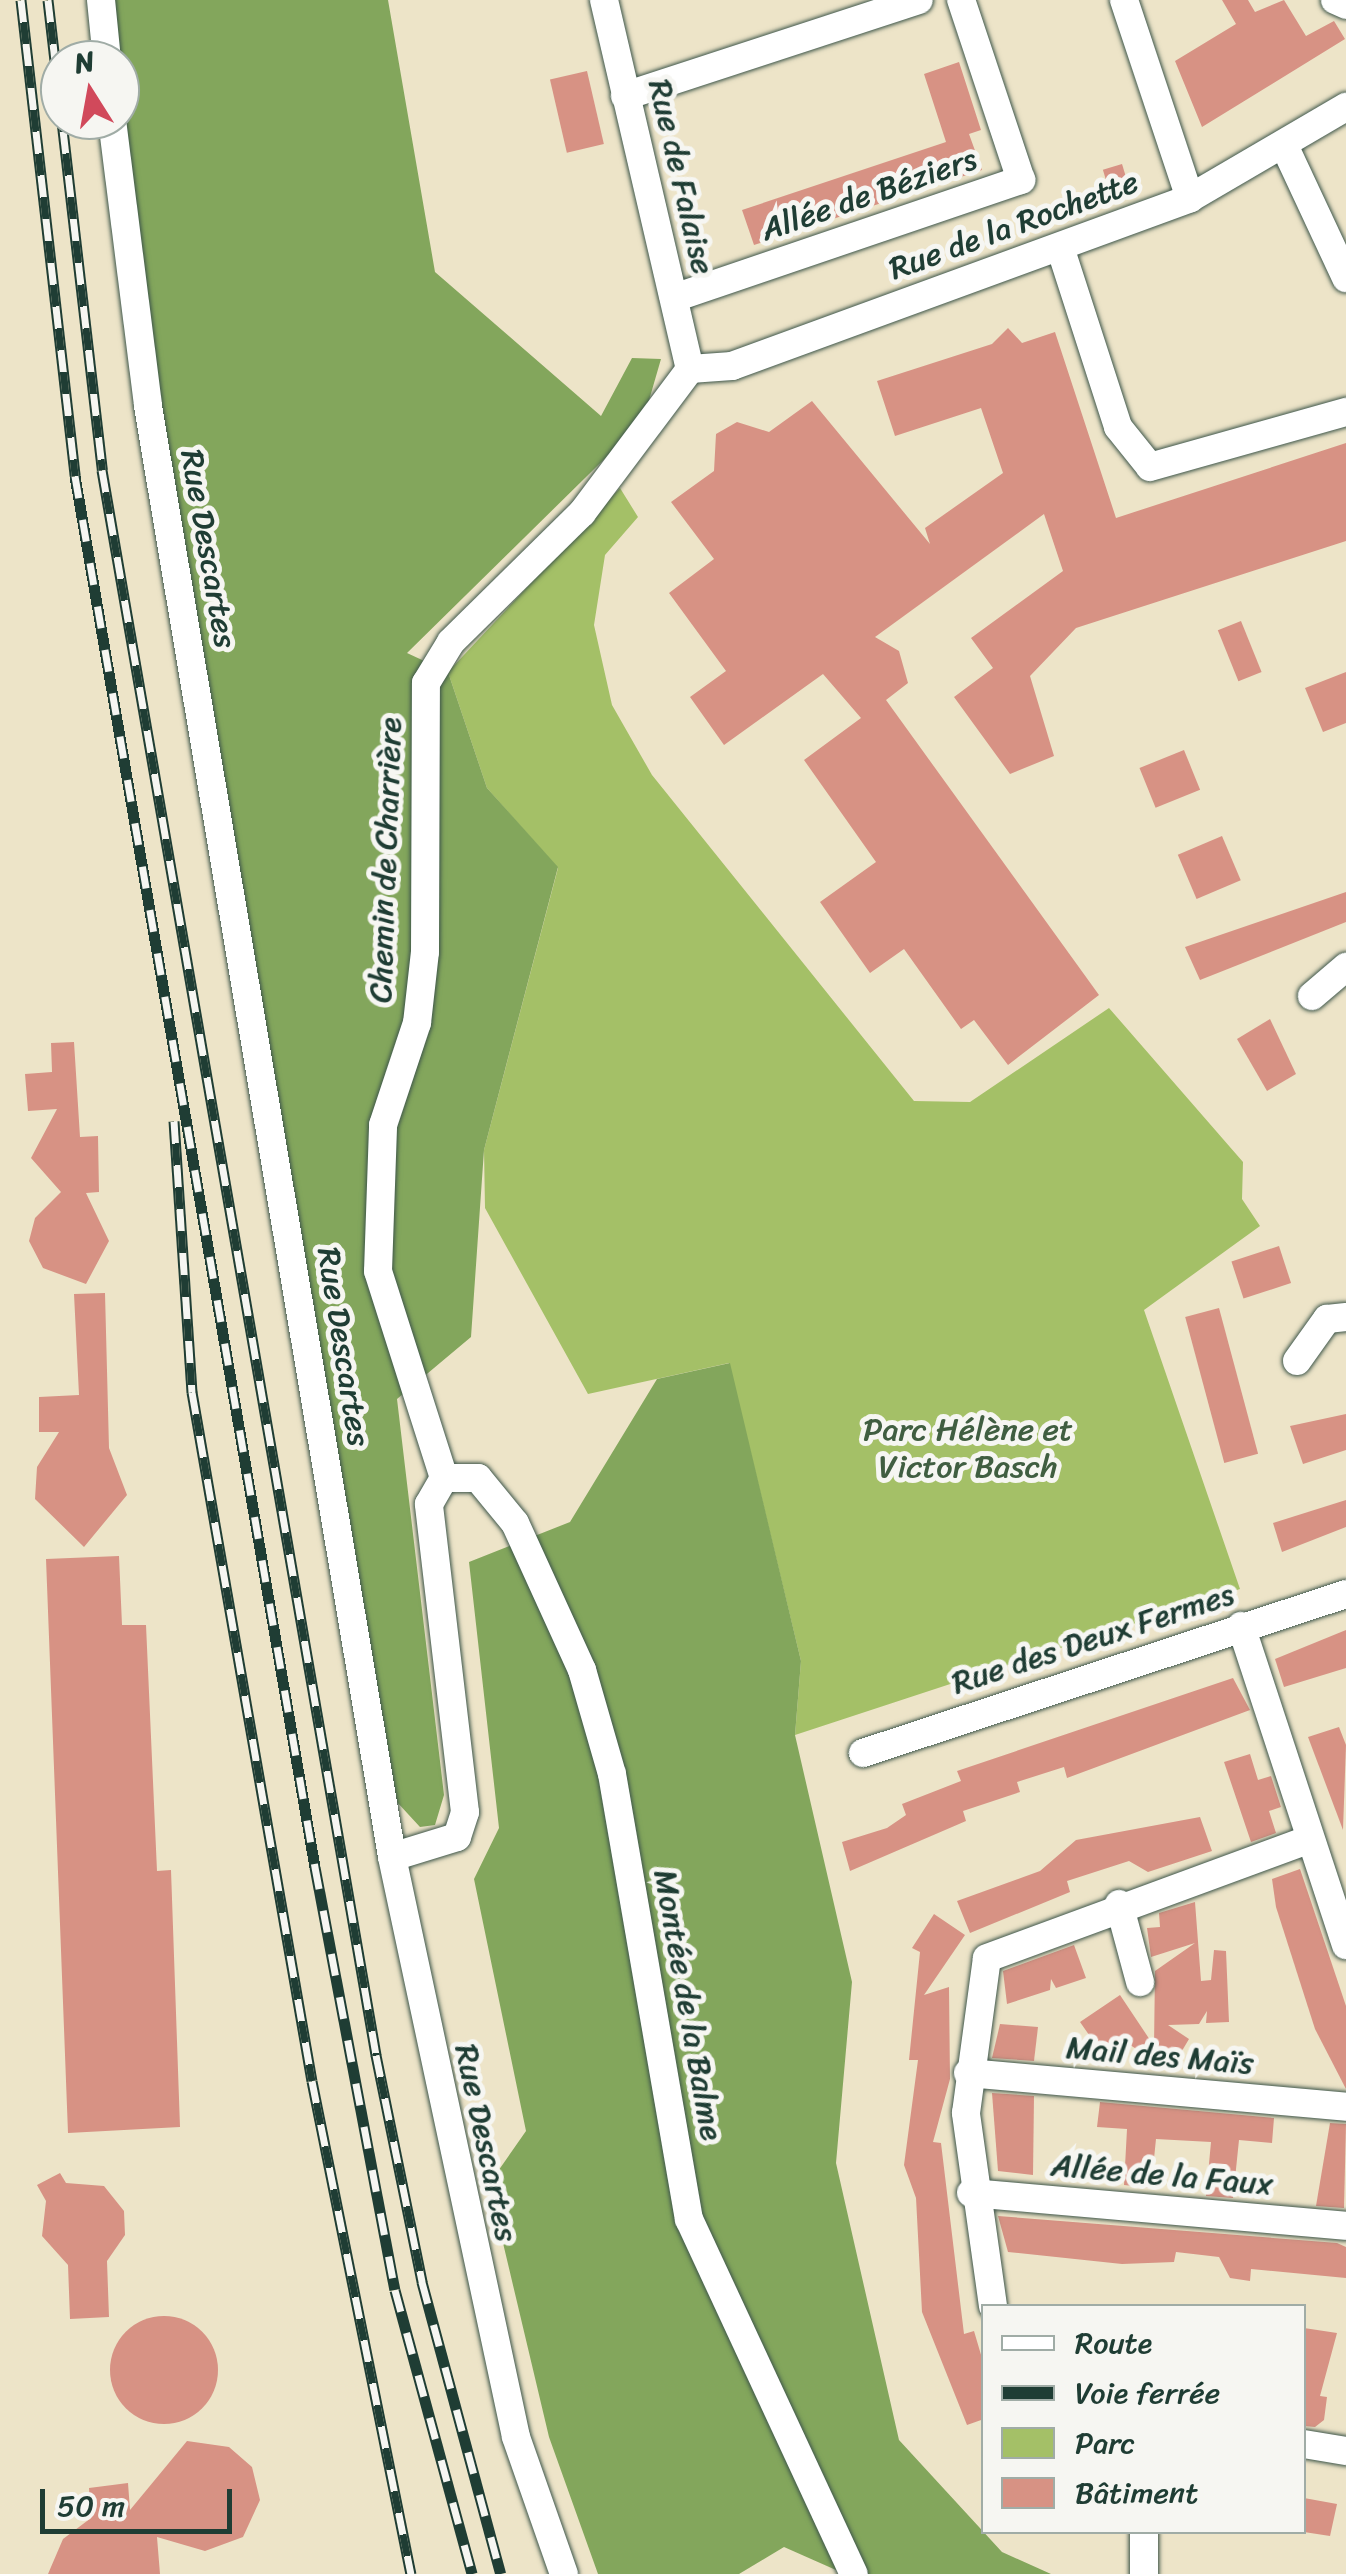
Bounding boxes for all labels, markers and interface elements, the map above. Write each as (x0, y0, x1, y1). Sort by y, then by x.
text: N (70, 36, 99, 88)
north arrow (40, 40, 140, 140)
street label: Rue de Falaise (640, 74, 722, 280)
street label: Allée de Béziers (756, 140, 982, 250)
street label: Rue de la Rochette (884, 163, 1144, 289)
street label: Rue Descartes (172, 447, 244, 651)
street label: Chemin de Charrière (362, 716, 410, 1004)
street label: Rue Descartes (308, 1245, 378, 1449)
park label: Parc Hélène et Victor Basch (863, 1412, 1073, 1487)
street label: Rue des Deux Fermes (946, 1575, 1240, 1703)
street label: Montée de la Balme (645, 1866, 731, 2144)
street label: Mail des Maïs (1063, 2029, 1257, 2083)
street label: Rue Descartes (446, 2041, 526, 2245)
street label: Allée de la Faux (1049, 2146, 1275, 2204)
legend (981, 2304, 1306, 2534)
text: Route (1075, 2316, 1152, 2370)
text: Voie ferrée (1075, 2366, 1220, 2420)
text: Parc (1075, 2416, 1136, 2470)
text: Bâtiment (1075, 2466, 1198, 2520)
scale bar (45, 2469, 238, 2531)
text: 50 m (57, 2479, 125, 2533)

